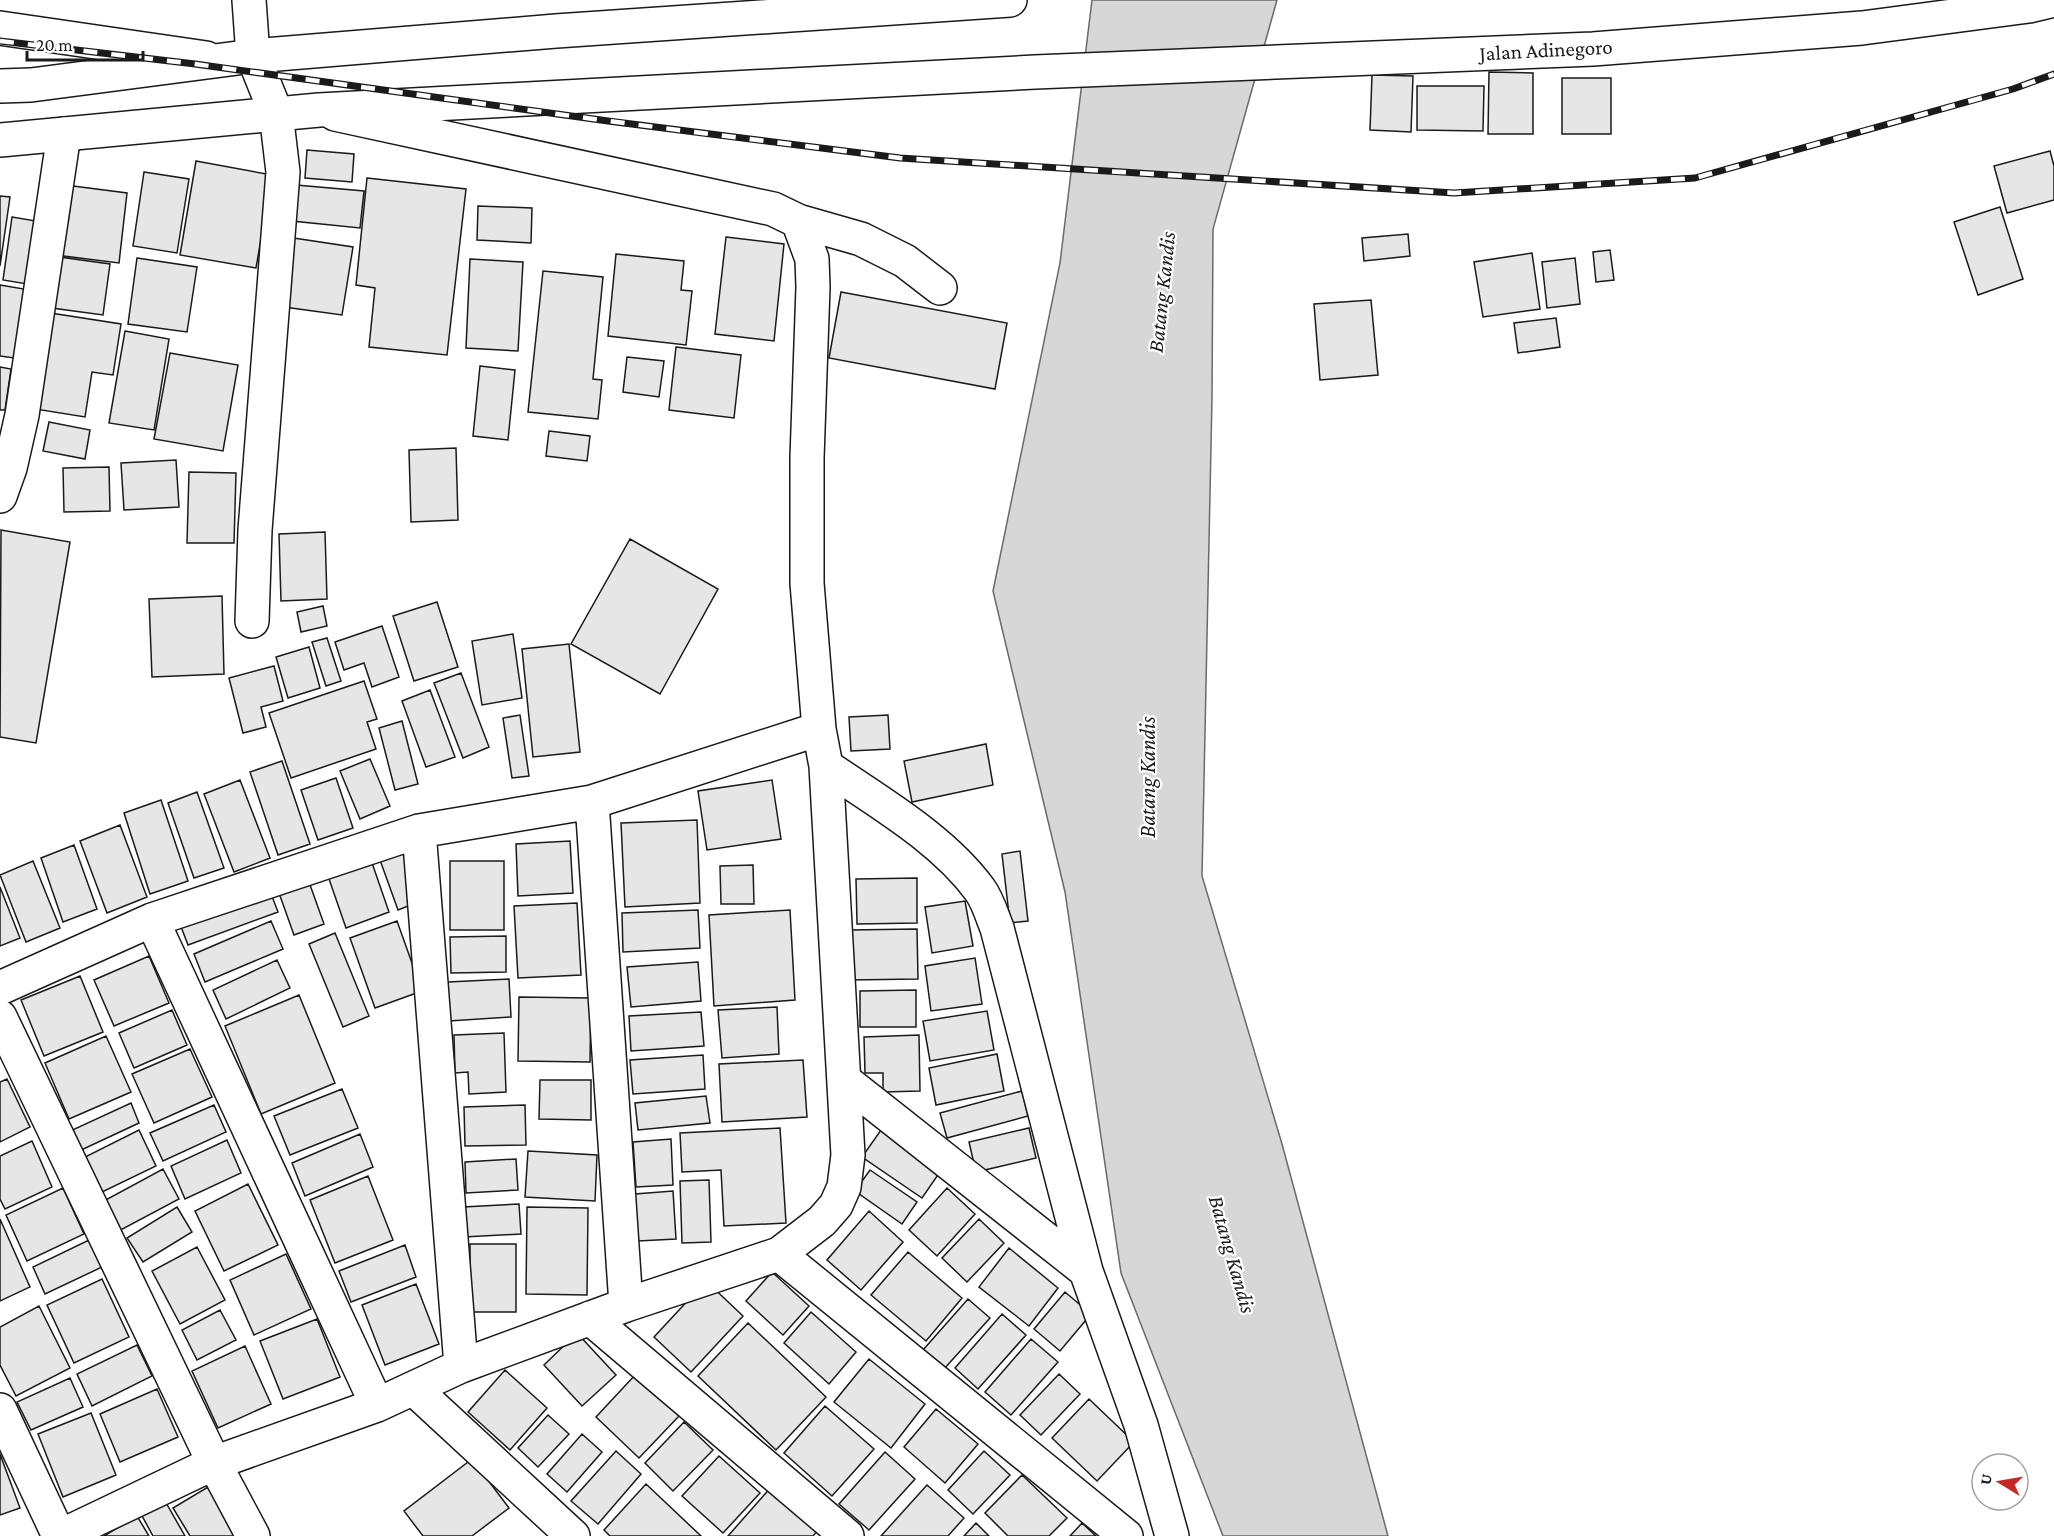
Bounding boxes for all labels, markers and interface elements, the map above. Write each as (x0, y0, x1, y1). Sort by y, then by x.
scale bar (27, 24, 142, 62)
text: 20 m (36, 35, 73, 55)
street label: Jalan Adinegoro (1477, 35, 1613, 66)
water label: Batang Kandis (1143, 230, 1180, 354)
water label: Batang Kandis (1135, 716, 1160, 838)
water label: Batang Kandis (1204, 1192, 1261, 1316)
north arrow (1970, 1452, 2030, 1512)
text: U (1976, 1472, 1995, 1486)

